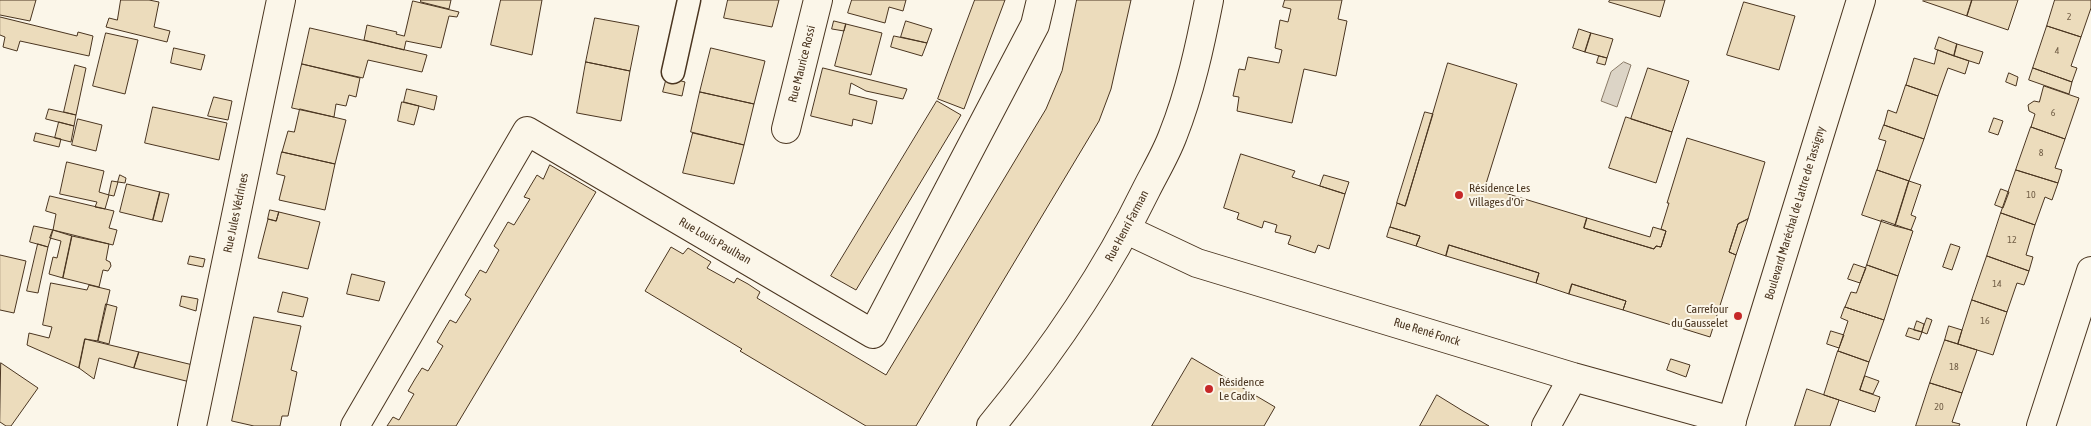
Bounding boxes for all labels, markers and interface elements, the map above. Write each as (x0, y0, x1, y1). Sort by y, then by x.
house number: 2 (2067, 11, 2071, 23)
street label: Rue Maurice Rossi (785, 24, 819, 104)
house number: 4 (2055, 45, 2059, 57)
house number: 6 (2051, 107, 2055, 119)
street label: Boulevard Maréchal de Lattre de Tassigny (1762, 125, 1828, 301)
house number: 8 (2039, 147, 2043, 159)
street label: Rue Jules Védrines (221, 172, 251, 254)
place label: Résidence Les Villages d'Or (1469, 181, 1530, 209)
street label: Rue Henri Farman (1102, 188, 1152, 264)
marker: Résidence Les Villages d'Or (1453, 189, 1465, 201)
house number: 10 (2026, 189, 2036, 201)
street label: Rue Louis Paulhan (676, 215, 754, 267)
house number: 12 (2007, 234, 2017, 246)
house number: 14 (1992, 278, 2002, 290)
place label: Carrefour du Gausselet (1671, 302, 1728, 330)
marker: Carrefour du Gausselet (1732, 310, 1744, 322)
street label: Rue René Fonck (1392, 315, 1462, 349)
house number: 16 (1980, 315, 1990, 327)
house number: 18 (1949, 361, 1959, 373)
place label: Résidence Le Cadix (1219, 375, 1264, 403)
marker: Résidence Le Cadix (1203, 383, 1215, 395)
house number: 20 (1934, 401, 1944, 413)

